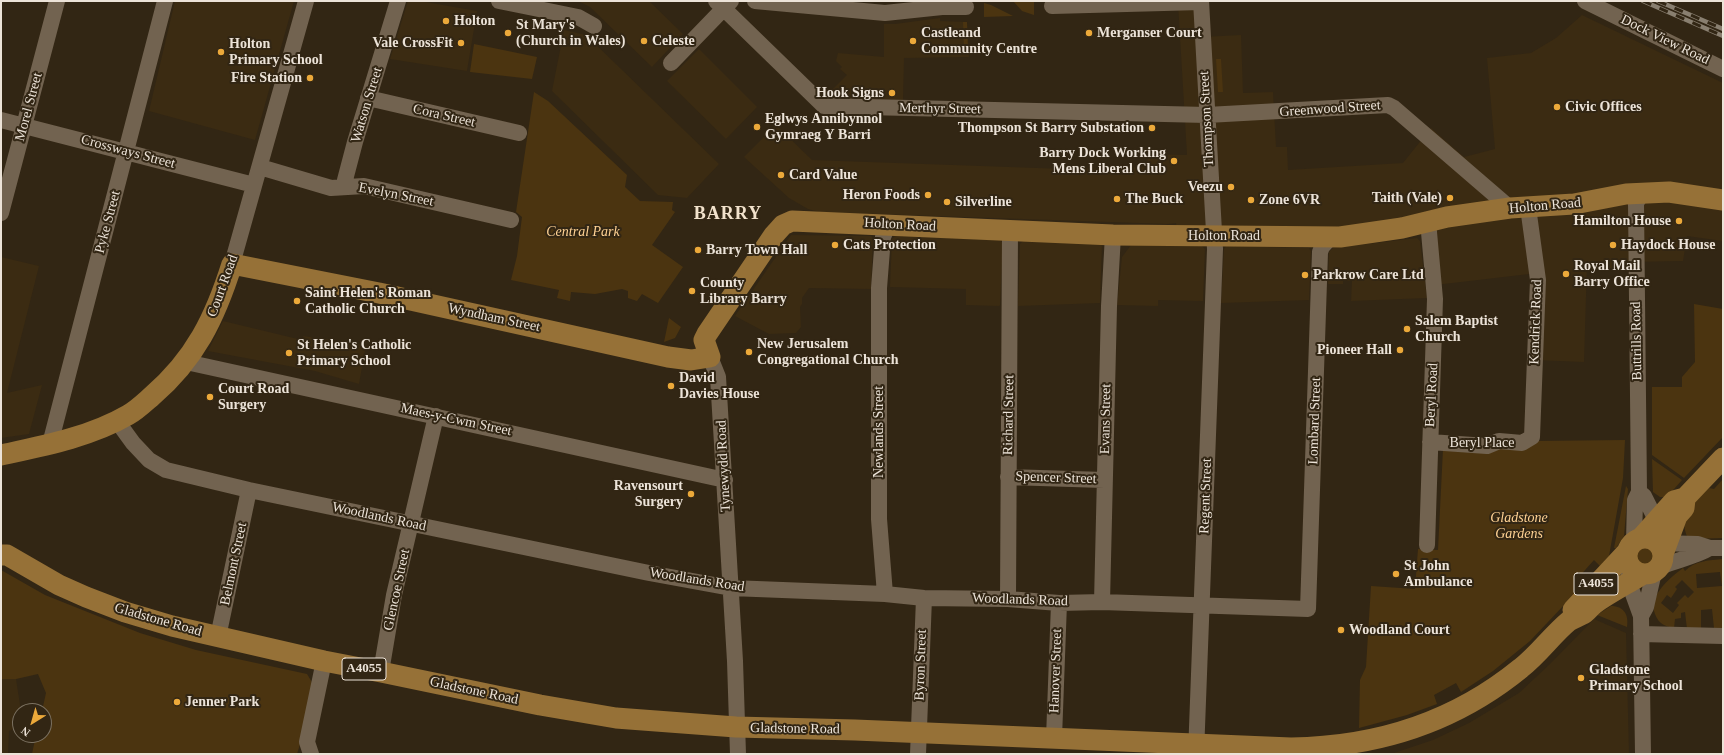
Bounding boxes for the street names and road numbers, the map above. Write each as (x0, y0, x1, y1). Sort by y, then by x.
street label: Dock View Road (1618, 11, 1712, 69)
street label: Watson Street (348, 65, 386, 145)
street label: Morel Street (12, 71, 46, 143)
street label: Thompson Street (1196, 71, 1218, 167)
street label: Greenwood Street (1279, 97, 1381, 121)
street label: Merthyr Street (899, 100, 981, 118)
street label: Cora Street (411, 101, 477, 131)
street label: Crossways Street (79, 131, 177, 173)
street label: Evelyn Street (357, 180, 435, 210)
street label: Pyke Street (92, 189, 124, 255)
street label: Holton Road (1508, 194, 1582, 218)
street label: Holton Road (864, 215, 936, 235)
street label: Holton Road (1188, 228, 1260, 244)
street label: Court Road (204, 253, 242, 319)
street label: Kendrick Road (1526, 279, 1546, 365)
street label: Wyndham Street (446, 300, 542, 336)
street label: Buttrills Road (1628, 301, 1646, 381)
street label: Beryl Road (1422, 363, 1442, 427)
street label: Richard Street (1000, 375, 1018, 455)
street label: Lombard Street (1305, 377, 1325, 465)
street label: Evans Street (1097, 384, 1115, 454)
street label: Newlands Street (871, 386, 887, 478)
street label: Maes-y-Cwm Street (399, 400, 513, 440)
street label: Tynewydd Road (713, 420, 735, 512)
street label: Beryl Place (1450, 435, 1514, 451)
street label: Regent Street (1196, 458, 1216, 534)
street label: Spencer Street (1015, 468, 1097, 488)
street label: Woodlands Road (330, 499, 428, 535)
street label: Belmont Street (217, 521, 251, 607)
street label: Glencoe Street (380, 548, 414, 632)
street label: Woodlands Road (648, 564, 746, 596)
road number: A4055 (1574, 573, 1618, 595)
street label: Woodlands Road (972, 590, 1068, 610)
street label: Gladstone Road (113, 600, 203, 640)
street label: Byron Street (911, 629, 931, 701)
street label: Hanover Street (1046, 629, 1066, 713)
road number: A4055 (342, 658, 386, 680)
street label: Gladstone Road (428, 673, 520, 709)
street label: Gladstone Road (750, 720, 840, 738)

